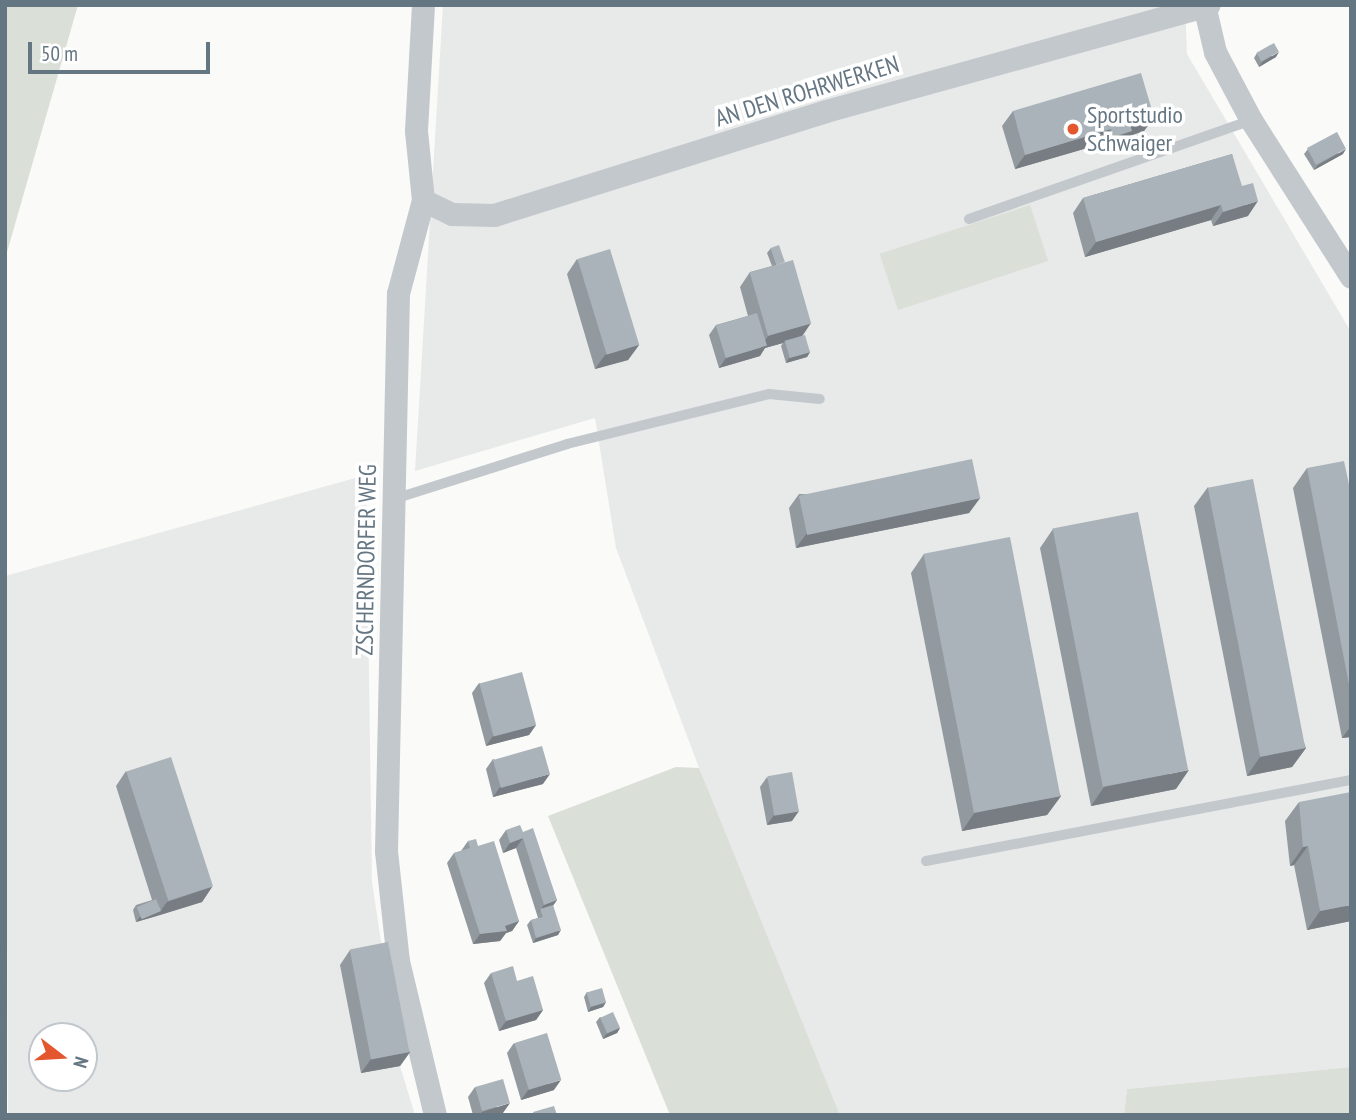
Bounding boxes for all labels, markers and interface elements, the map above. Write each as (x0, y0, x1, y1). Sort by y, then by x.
scale bar (32, 28, 214, 72)
text: 50 m (41, 40, 78, 67)
street label: AN DEN ROHRWERKEN (712, 49, 902, 133)
place label: Sportstudio Schwaiger (1087, 101, 1183, 157)
marker: Sportstudio Schwaiger (1065, 121, 1081, 137)
street label: ZSCHERNDORFER WEG (350, 464, 382, 656)
north arrow (28, 1022, 98, 1092)
text: N (68, 1054, 94, 1071)

